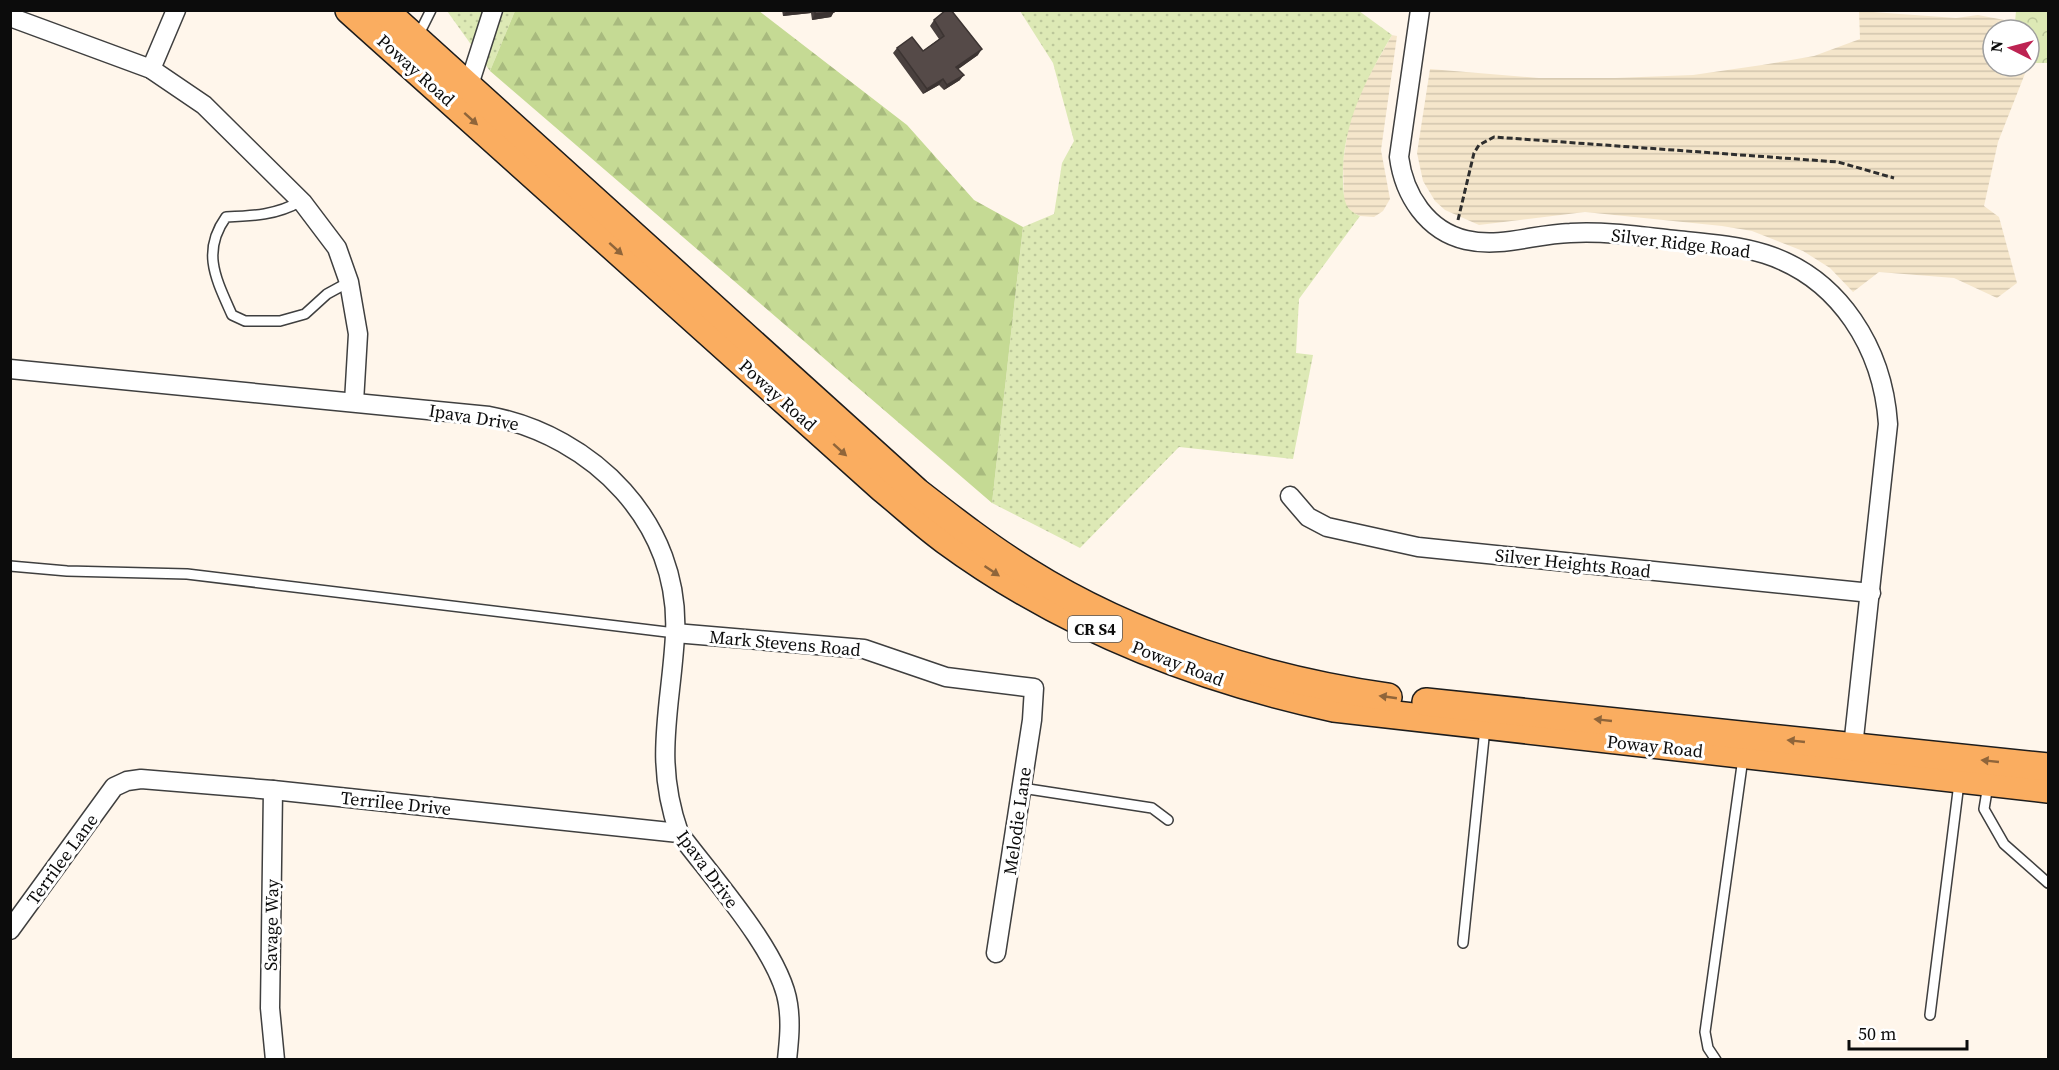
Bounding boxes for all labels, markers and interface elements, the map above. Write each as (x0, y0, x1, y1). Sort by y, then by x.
north arrow (1981, 18, 2041, 78)
street label: Poway Road (372, 28, 460, 112)
text: N (1985, 39, 2008, 53)
one-way arrow (463, 112, 478, 125)
street label: Silver Ridge Road (1610, 222, 1752, 264)
one-way arrow (608, 242, 623, 255)
street label: Poway Road (734, 353, 822, 437)
street label: Ipava Drive (427, 398, 521, 436)
one-way arrow (832, 443, 847, 457)
street label: Silver Heights Road (1494, 542, 1652, 584)
one-way arrow (984, 565, 1000, 576)
road number: CR S4 (1068, 616, 1122, 642)
street label: Mark Stevens Road (708, 624, 862, 662)
street label: Poway Road (1128, 634, 1228, 692)
one-way arrow (1378, 692, 1397, 701)
one-way arrow (1593, 715, 1612, 725)
street label: Poway Road (1606, 729, 1704, 763)
one-way arrow (1787, 736, 1806, 745)
one-way arrow (1981, 756, 2000, 766)
street label: Melodie Lane (997, 765, 1037, 877)
street label: Terrilee Drive (340, 785, 452, 821)
street label: Terrilee Lane (20, 808, 104, 910)
street label: Ipava Drive (671, 825, 745, 913)
street label: Savage Way (258, 878, 284, 971)
scale bar (1849, 1013, 1968, 1051)
text: 50 m (1858, 1021, 1896, 1046)

